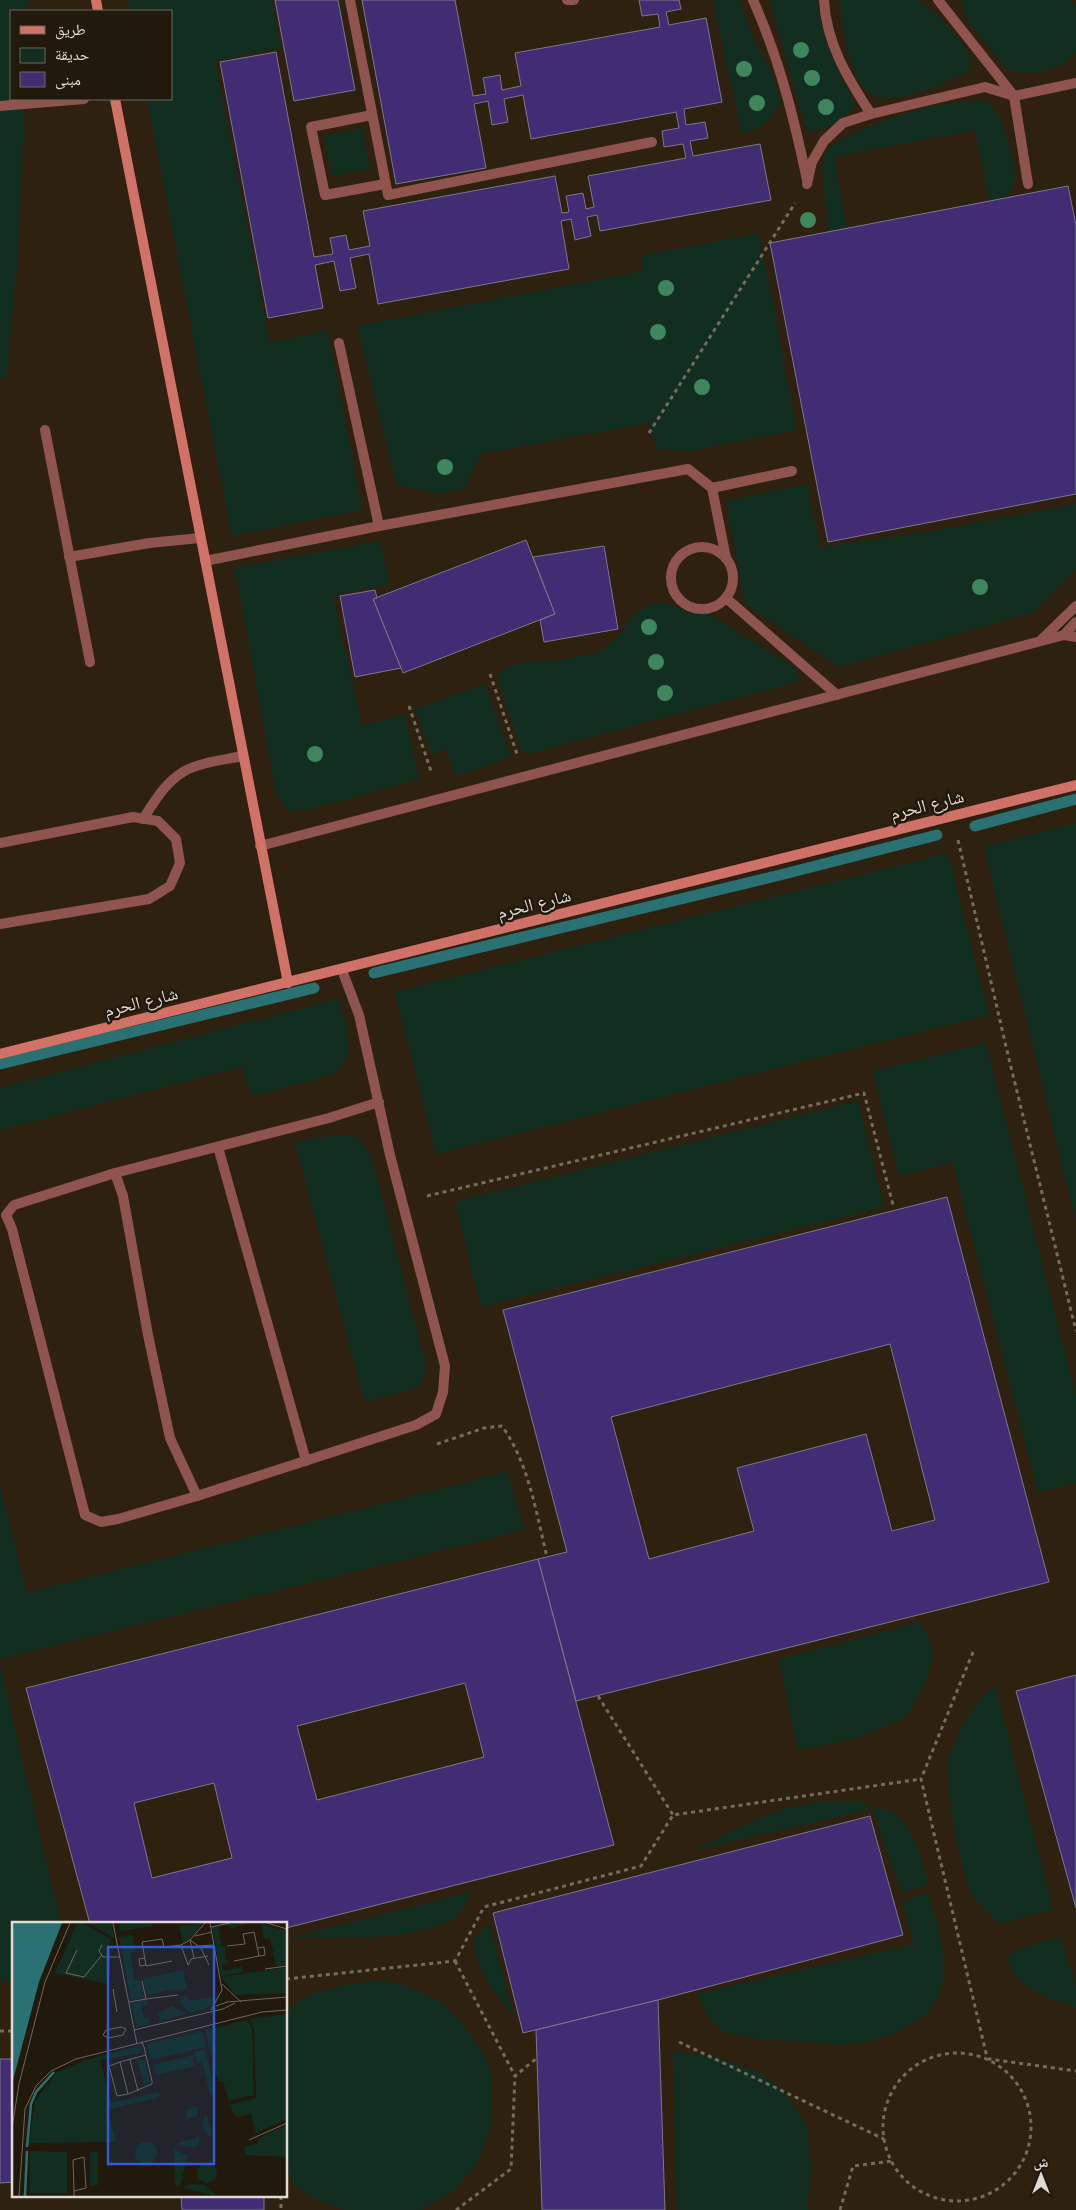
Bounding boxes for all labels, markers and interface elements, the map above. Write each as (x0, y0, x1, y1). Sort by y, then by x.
legend (10, 10, 172, 100)
text: طريق (55, 20, 86, 40)
text: حديقة (55, 45, 90, 65)
text: مبنى (55, 70, 81, 90)
street label: شارع الحرم (888, 784, 966, 826)
street label: شارع الحرم (495, 883, 573, 925)
street label: شارع الحرم (102, 981, 180, 1023)
inset map (12, 1922, 288, 2198)
north arrow (1016, 2150, 1066, 2200)
text: ش (1034, 2153, 1049, 2171)

